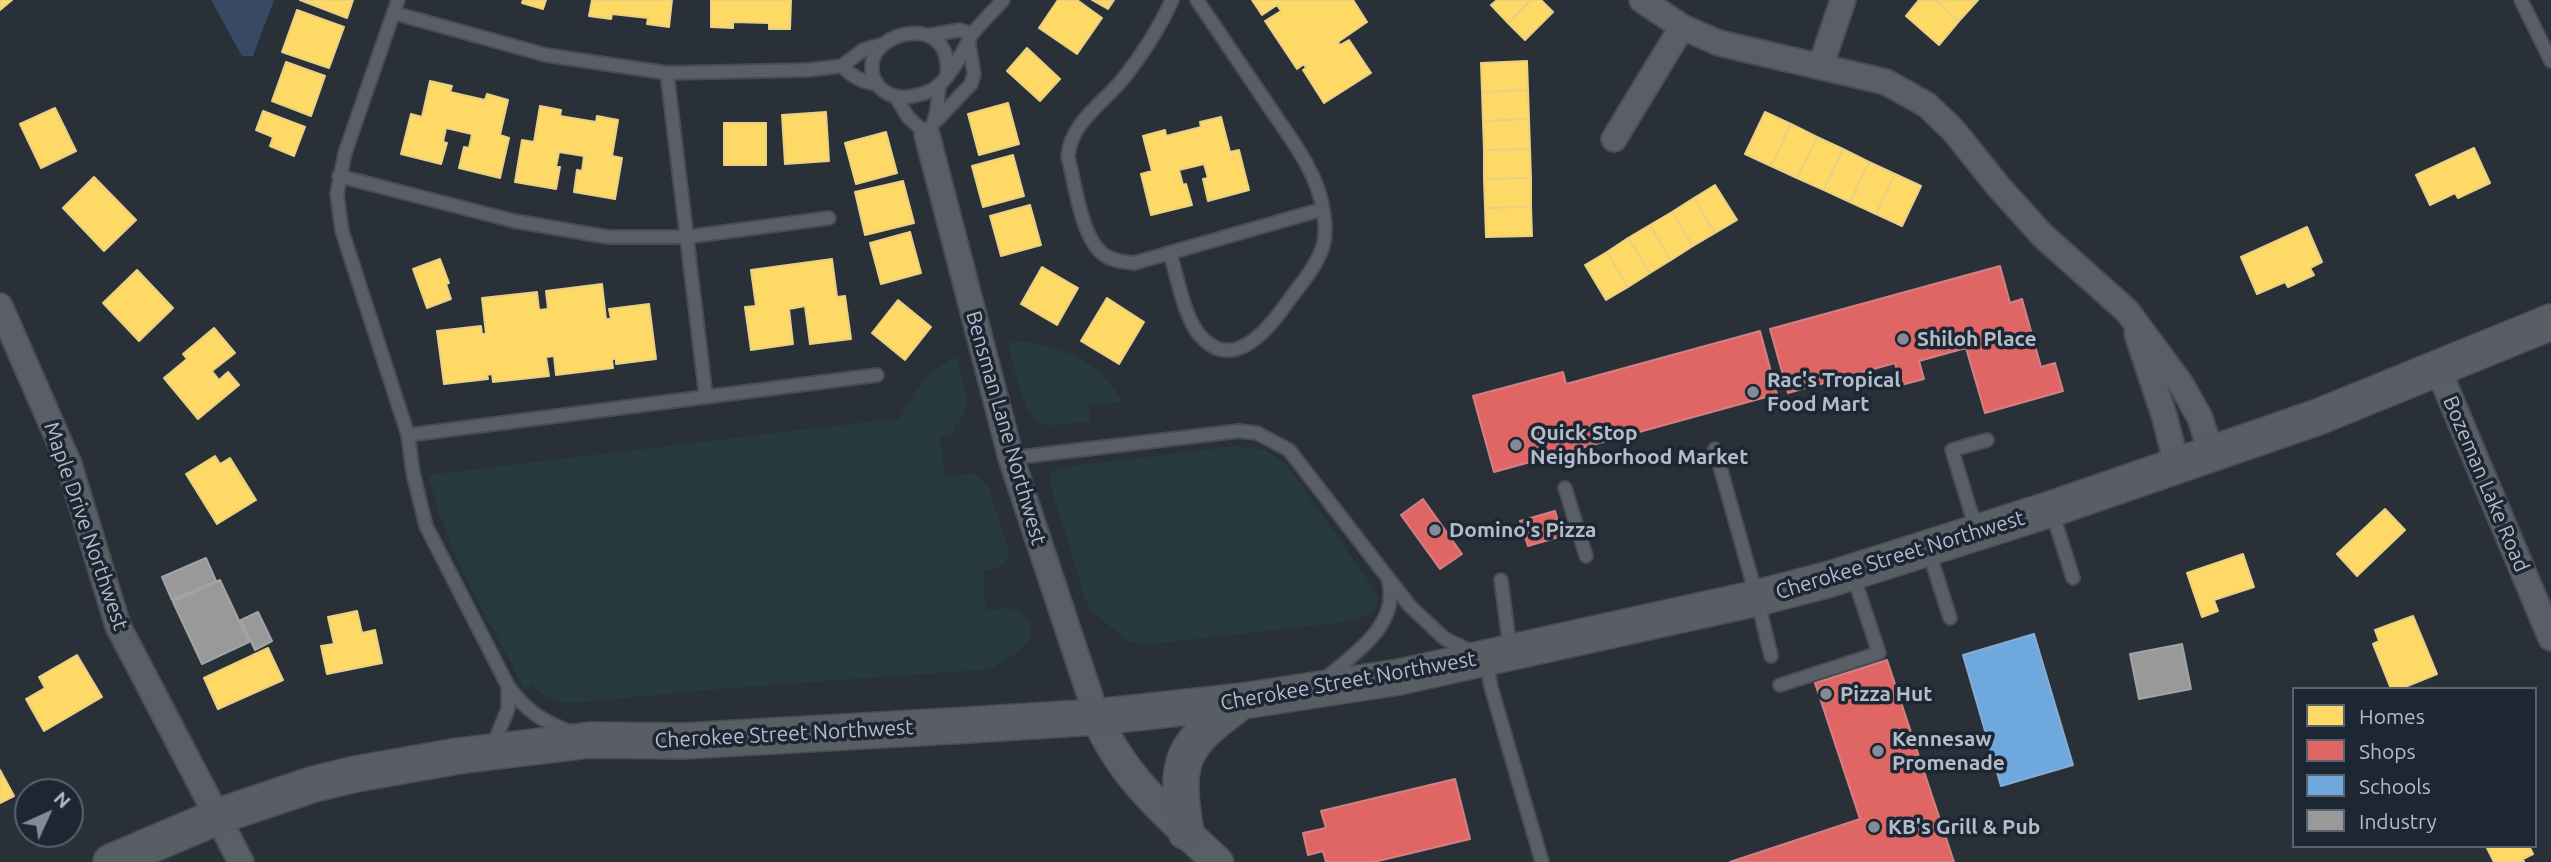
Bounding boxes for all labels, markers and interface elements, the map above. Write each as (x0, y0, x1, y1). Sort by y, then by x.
street label: Bensman Lane Northwest (960, 308, 1052, 548)
place label: Shiloh Place (1917, 326, 2037, 352)
marker: Shiloh Place (1895, 331, 1911, 347)
place label: Rac's Tropical Food Mart (1767, 367, 1901, 417)
marker: Rac's Tropical Food Mart (1745, 384, 1761, 400)
street label: Bozeman Lake Road (2438, 392, 2534, 576)
street label: Maple Drive Northwest (39, 419, 133, 633)
place label: Quick Stop Neighborhood Market (1530, 420, 1748, 470)
marker: Quick Stop Neighborhood Market (1508, 437, 1524, 453)
street label: Cherokee Street Northwest (1772, 505, 2028, 605)
place label: Domino's Pizza (1449, 517, 1596, 543)
marker: Domino's Pizza (1427, 522, 1443, 538)
street label: Cherokee Street Northwest (1218, 646, 1478, 716)
place label: Pizza Hut (1840, 681, 1932, 707)
marker: Pizza Hut (1818, 686, 1834, 702)
legend (2292, 687, 2537, 848)
text: Homes (2359, 704, 2425, 728)
street label: Cherokee Street Northwest (654, 715, 914, 753)
place label: Kennesaw Promenade (1892, 726, 2005, 776)
text: Shops (2359, 739, 2416, 763)
marker: Kennesaw Promenade (1870, 743, 1886, 759)
text: Schools (2359, 774, 2431, 798)
north arrow (14, 778, 84, 848)
text: N (50, 787, 75, 812)
text: Industry (2359, 809, 2437, 833)
place label: KB's Grill & Pub (1888, 814, 2040, 840)
marker: KB's Grill & Pub (1866, 819, 1882, 835)

